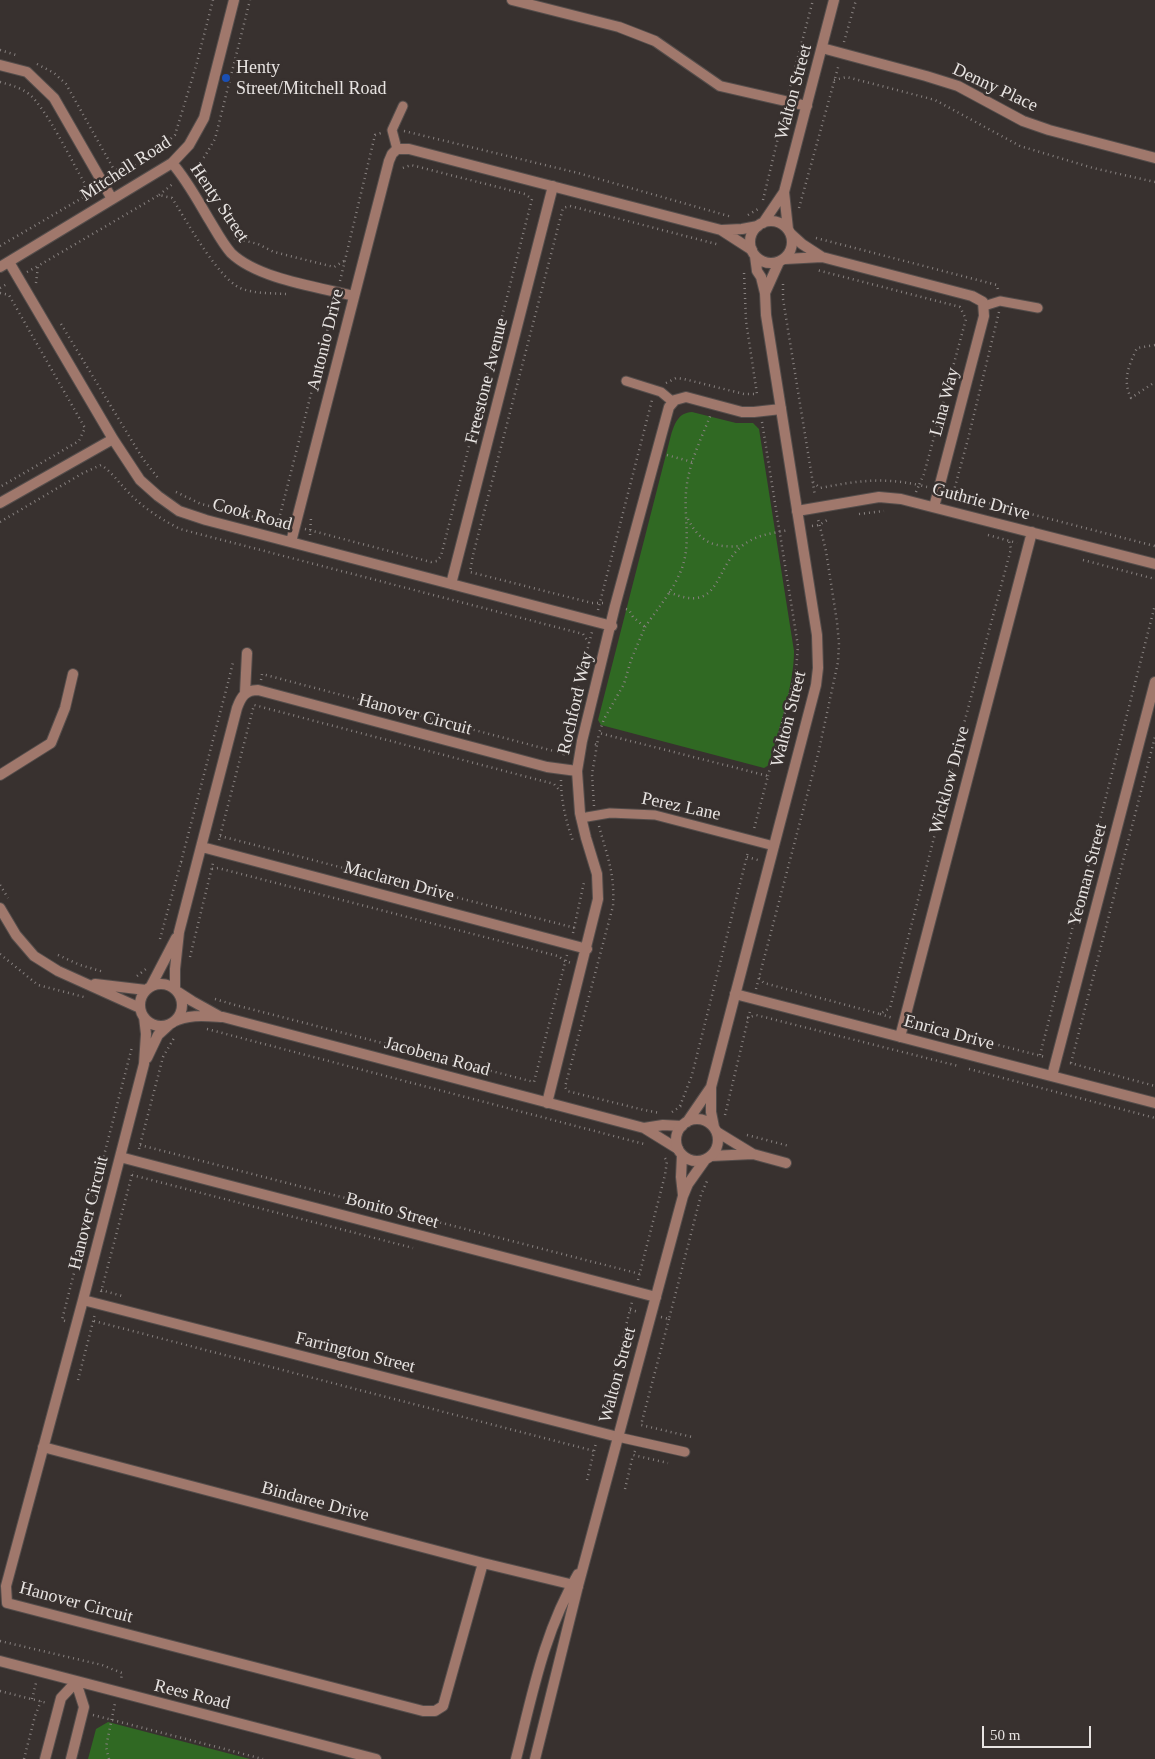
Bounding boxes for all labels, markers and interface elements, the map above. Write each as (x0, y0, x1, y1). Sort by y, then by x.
street label: Walton Street (771, 42, 817, 142)
place label: Henty Street/Mitchell Road (236, 57, 386, 100)
street label: Denny Place (949, 59, 1041, 117)
marker: Henty Street/Mitchell Road (220, 72, 232, 84)
street label: Mitchell Road (77, 132, 175, 206)
street label: Henty Street (185, 159, 253, 247)
street label: Antonio Drive (303, 287, 349, 393)
street label: Freestone Avenue (461, 316, 513, 446)
street label: Lina Way (926, 365, 964, 439)
street label: Guthrie Drive (930, 479, 1032, 525)
street label: Cook Road (210, 494, 294, 536)
street label: Rochford Way (554, 649, 598, 757)
street label: Walton Street (767, 669, 811, 769)
street label: Hanover Circuit (356, 689, 474, 741)
street label: Wicklow Drive (925, 724, 975, 836)
street label: Perez Lane (639, 788, 723, 826)
street label: Yeoman Street (1064, 821, 1112, 929)
street label: Maclaren Drive (341, 857, 457, 907)
street label: Enrica Drive (902, 1011, 996, 1055)
street label: Jacobena Road (382, 1033, 492, 1081)
street label: Hanover Circuit (64, 1154, 114, 1272)
street label: Bonito Street (343, 1188, 441, 1234)
street label: Walton Street (595, 1325, 641, 1425)
street label: Farrington Street (293, 1328, 417, 1378)
street label: Bindaree Drive (259, 1477, 371, 1527)
street label: Hanover Circuit (17, 1577, 135, 1629)
street label: Rees Road (152, 1675, 232, 1715)
scale bar (985, 1716, 1094, 1748)
text: 50 m (990, 1727, 1020, 1743)

